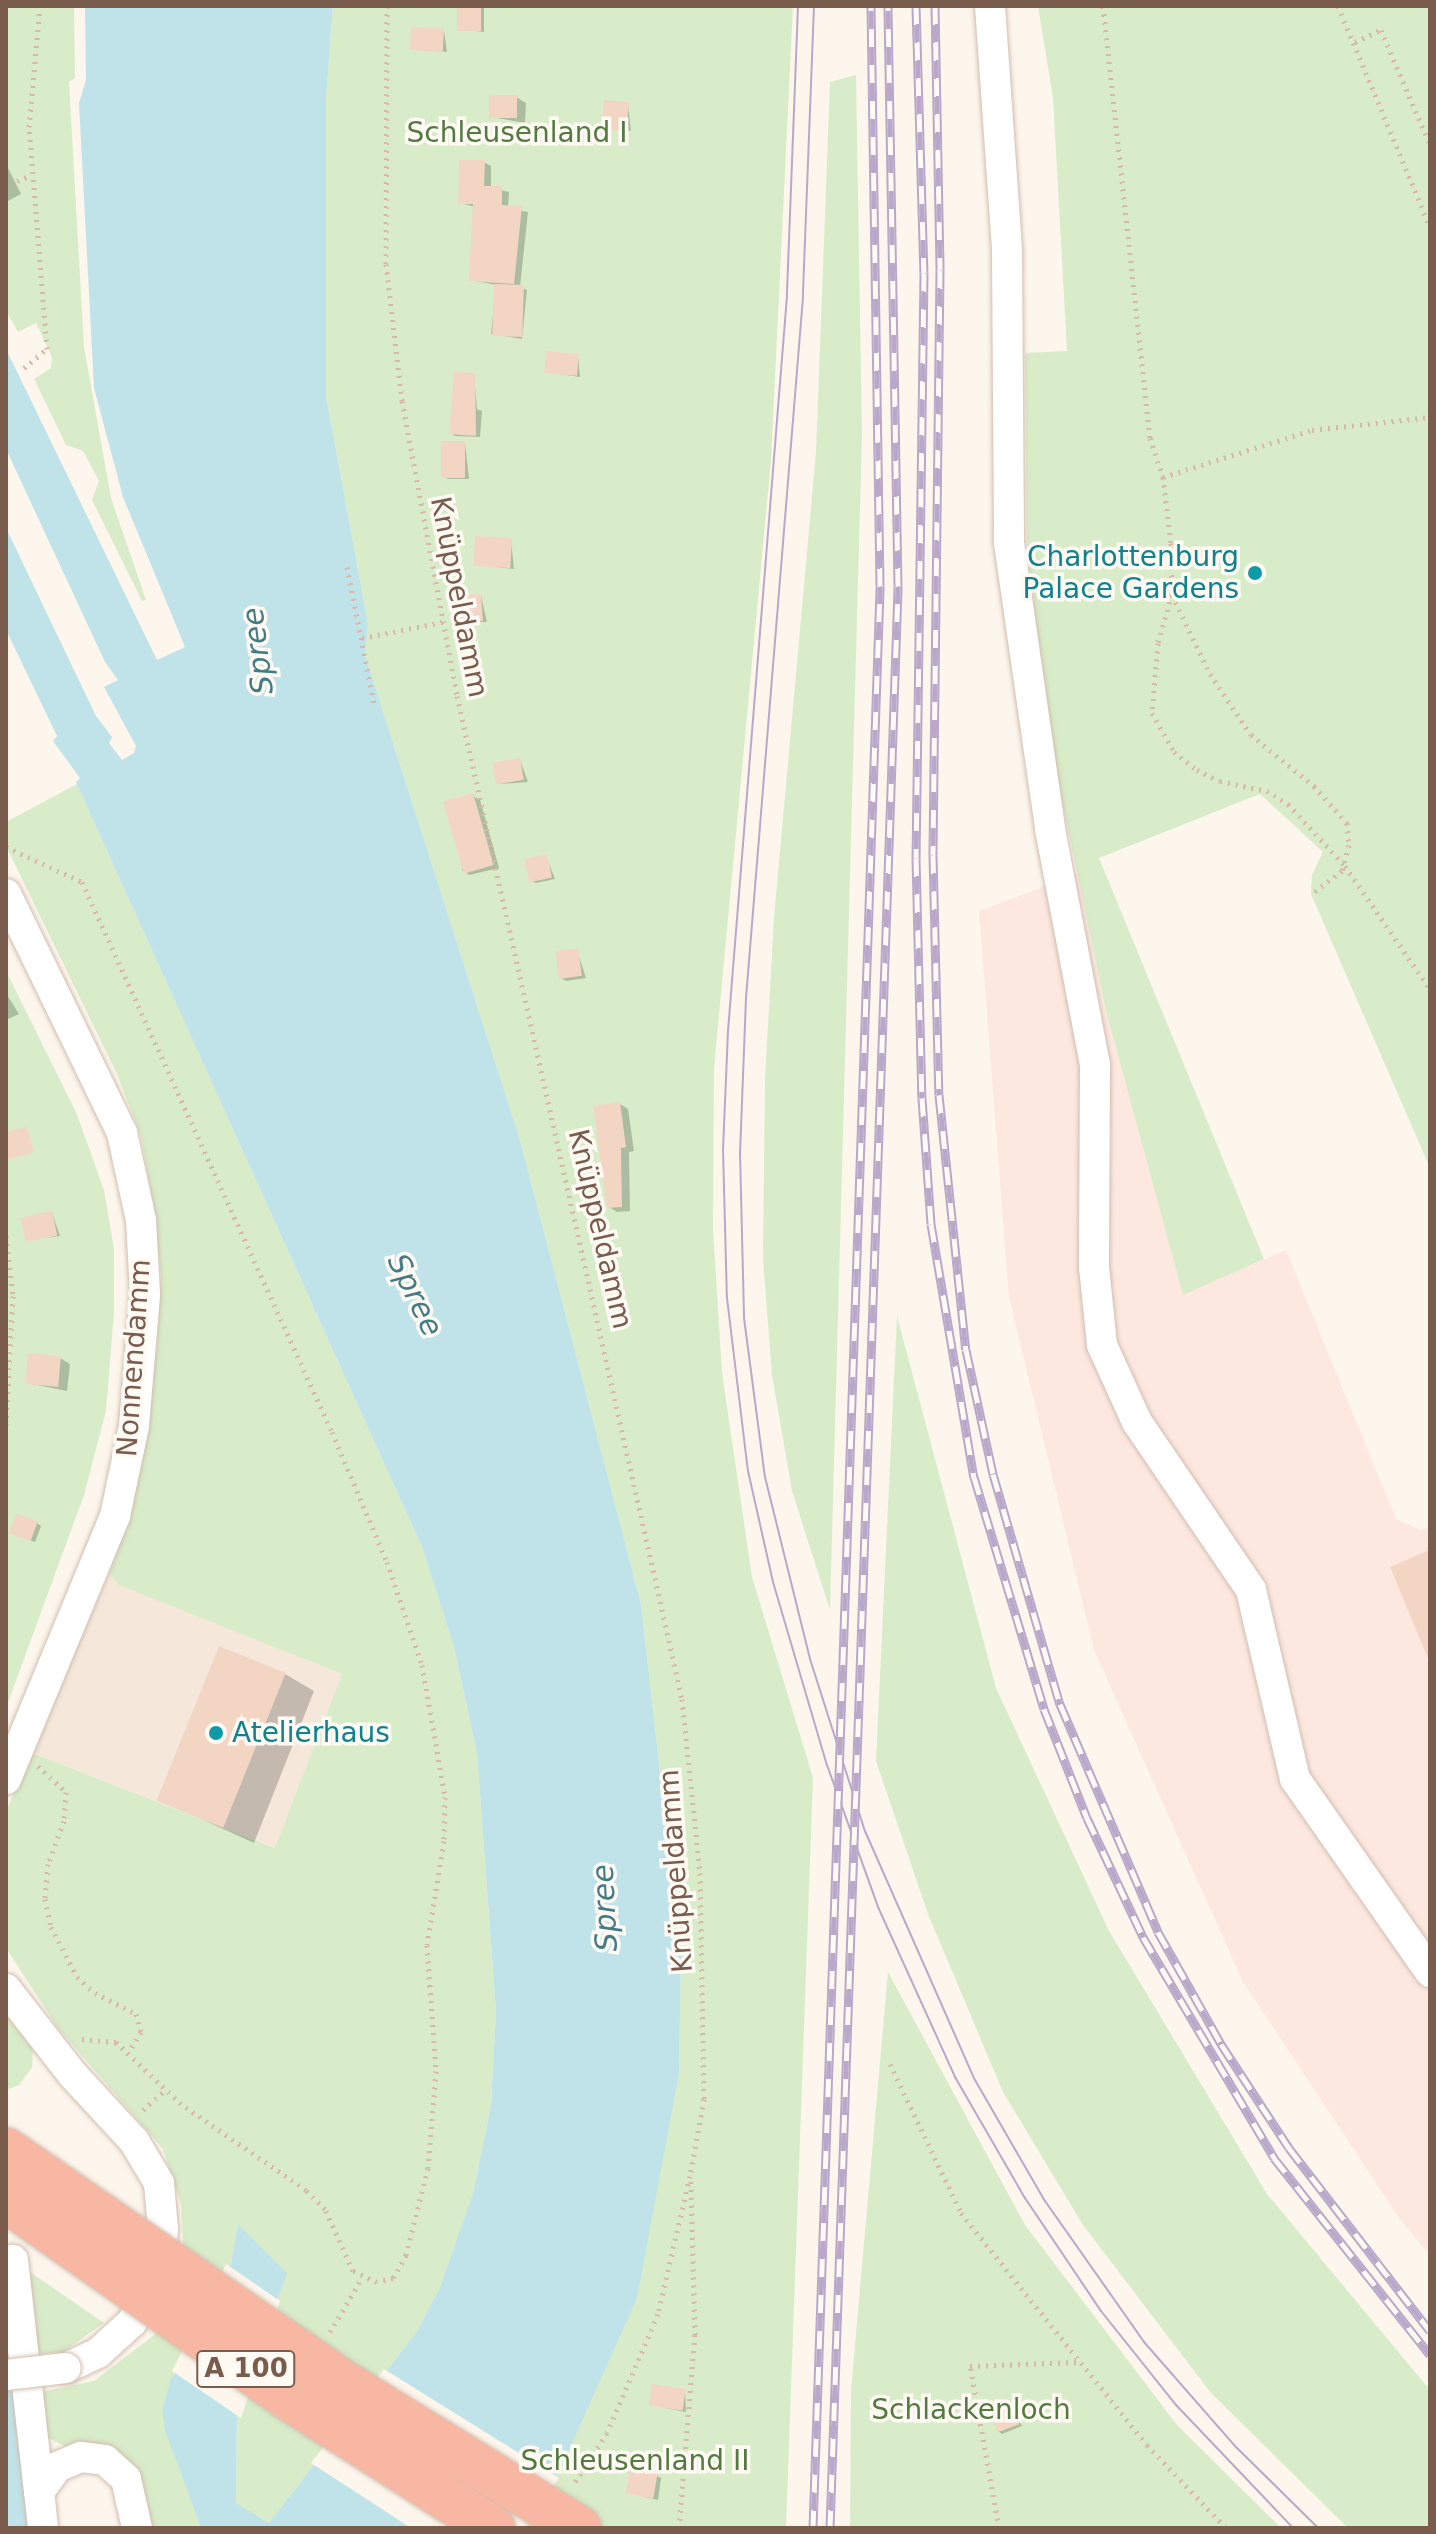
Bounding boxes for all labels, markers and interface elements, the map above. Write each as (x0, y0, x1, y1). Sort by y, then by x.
park label: Schleusenland I (407, 116, 627, 150)
street label: Knüppeldamm (423, 494, 495, 700)
place label: Charlottenburg Palace Gardens (1023, 540, 1239, 606)
marker: Charlottenburg Palace Gardens (1246, 564, 1264, 582)
water label: Spree (235, 605, 281, 697)
street label: Knüppeldamm (561, 1126, 639, 1332)
water label: Spree (380, 1248, 450, 1342)
street label: Nonnendamm (110, 1258, 158, 1458)
place label: Atelierhaus (232, 1716, 390, 1750)
marker: Atelierhaus (207, 1724, 225, 1742)
street label: Knüppeldamm (652, 1768, 700, 1974)
water label: Spree (585, 1863, 625, 1953)
road number: A 100 (196, 2347, 296, 2391)
park label: Schlackenloch (871, 2393, 1071, 2427)
park label: Schleusenland II (520, 2444, 750, 2478)

